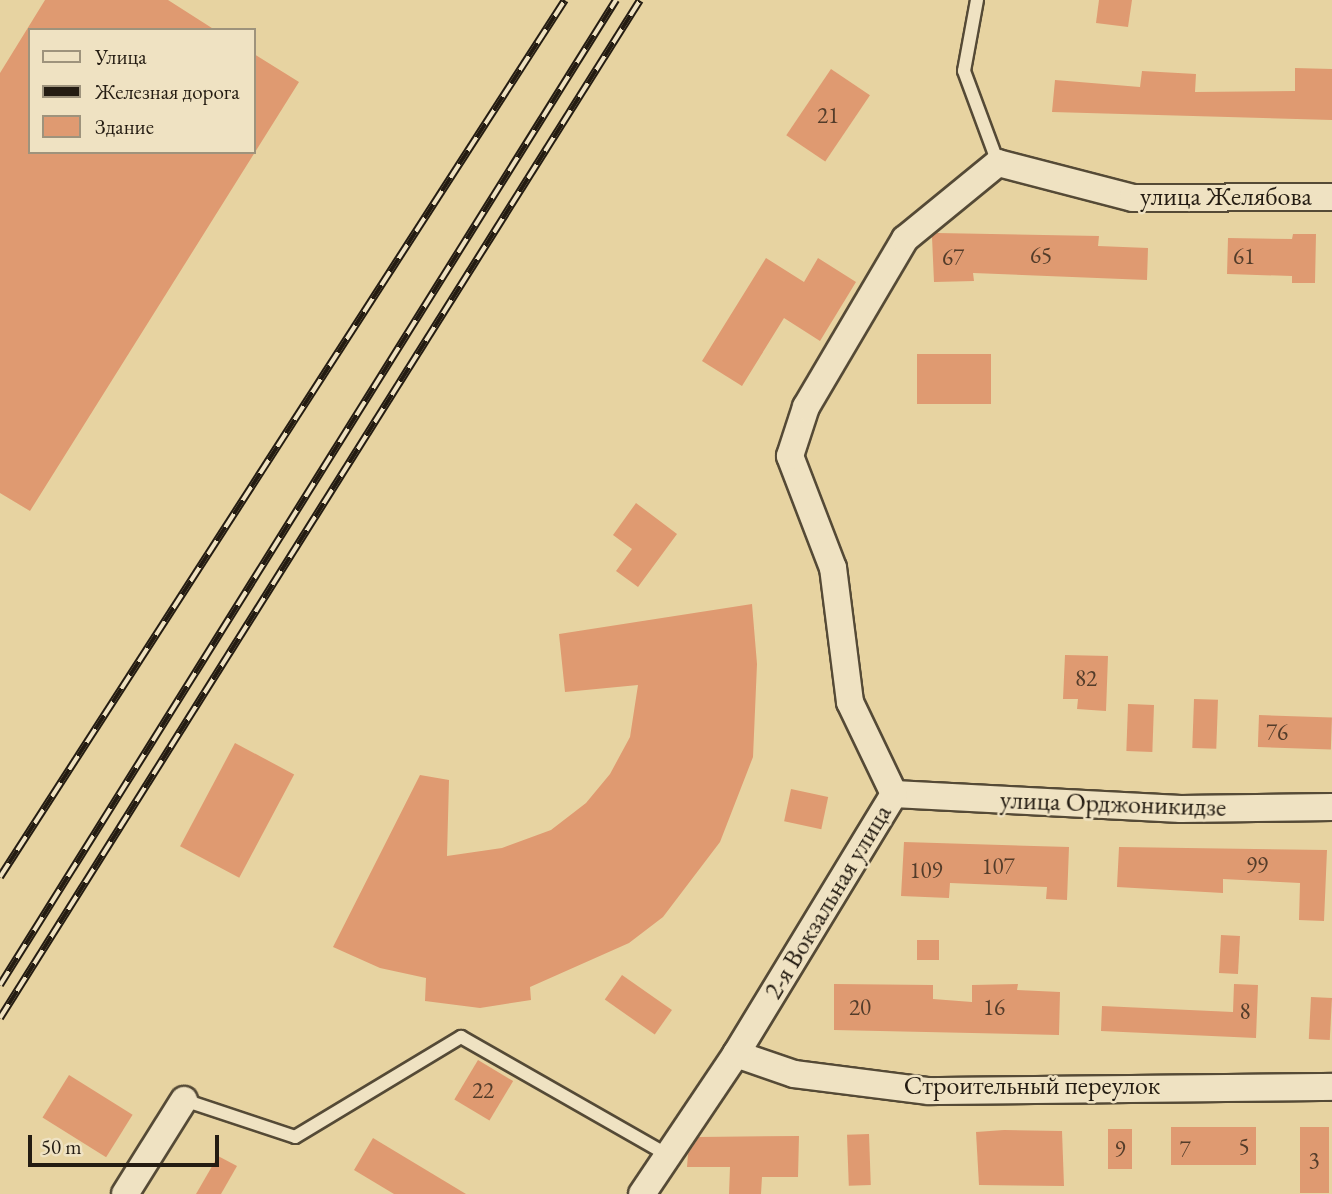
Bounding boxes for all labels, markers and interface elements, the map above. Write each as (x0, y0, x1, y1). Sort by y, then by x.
legend (28, 28, 256, 154)
text: Улица (95, 43, 147, 70)
text: Железная дорога (95, 78, 240, 105)
house number: 21 (817, 101, 839, 129)
text: Здание (95, 113, 154, 140)
street label: улица Желябова (1140, 181, 1312, 213)
house number: 65 (1030, 241, 1052, 269)
house number: 61 (1233, 242, 1255, 270)
house number: 67 (942, 243, 964, 271)
house number: 82 (1075, 664, 1097, 692)
house number: 76 (1266, 718, 1288, 746)
street label: улица Орджоникидзе (999, 784, 1227, 824)
street label: 2-я Вокзальная улица (758, 799, 898, 1005)
house number: 99 (1246, 851, 1268, 879)
house number: 107 (981, 852, 1015, 880)
house number: 109 (909, 856, 943, 884)
house number: 20 (849, 993, 871, 1021)
house number: 16 (983, 993, 1005, 1021)
house number: 8 (1239, 997, 1251, 1025)
street label: Строительный переулок (904, 1070, 1160, 1102)
house number: 22 (472, 1076, 494, 1104)
scale bar (32, 1120, 222, 1164)
house number: 5 (1238, 1132, 1250, 1160)
text: 50 m (41, 1133, 82, 1160)
house number: 9 (1114, 1135, 1126, 1163)
house number: 7 (1179, 1135, 1191, 1163)
house number: 3 (1308, 1146, 1320, 1174)

